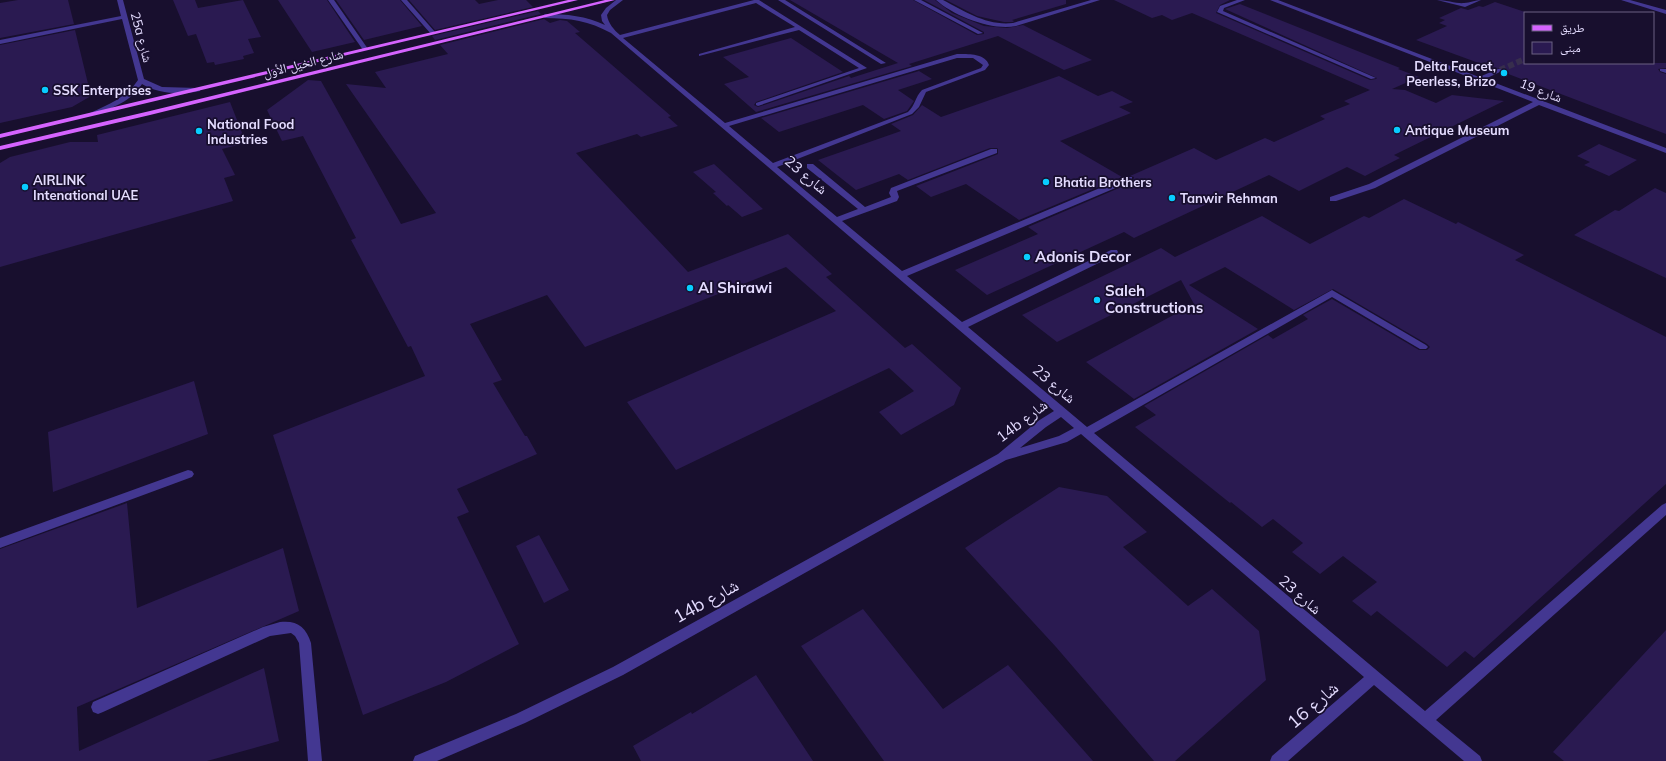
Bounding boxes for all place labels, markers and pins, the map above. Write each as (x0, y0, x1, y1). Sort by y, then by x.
place label: Delta Faucet, Peerless, Brizo (1406, 58, 1496, 89)
marker: Delta Faucet, Peerless, Brizo (1499, 68, 1509, 78)
place label: SSK Enterprises (53, 82, 151, 98)
marker: SSK Enterprises (40, 85, 50, 95)
place label: National Food Industries (207, 116, 294, 147)
place label: Antique Museum (1405, 122, 1510, 138)
marker: Antique Museum (1392, 125, 1402, 135)
marker: National Food Industries (194, 126, 204, 136)
place label: AIRLINK Intenational UAE (33, 172, 139, 203)
place label: Bhatia Brothers (1054, 174, 1152, 190)
marker: Bhatia Brothers (1041, 177, 1051, 187)
marker: AIRLINK Intenational UAE (20, 182, 30, 192)
place label: Tanwir Rehman (1180, 190, 1278, 206)
marker: Tanwir Rehman (1167, 193, 1177, 203)
place label: Adonis Decor (1035, 247, 1131, 266)
marker: Adonis Decor (1022, 252, 1032, 262)
place label: Al Shirawi (698, 278, 772, 297)
place label: Saleh Constructions (1105, 281, 1203, 317)
marker: Al Shirawi (685, 283, 695, 293)
marker: Saleh Constructions (1092, 295, 1102, 305)

